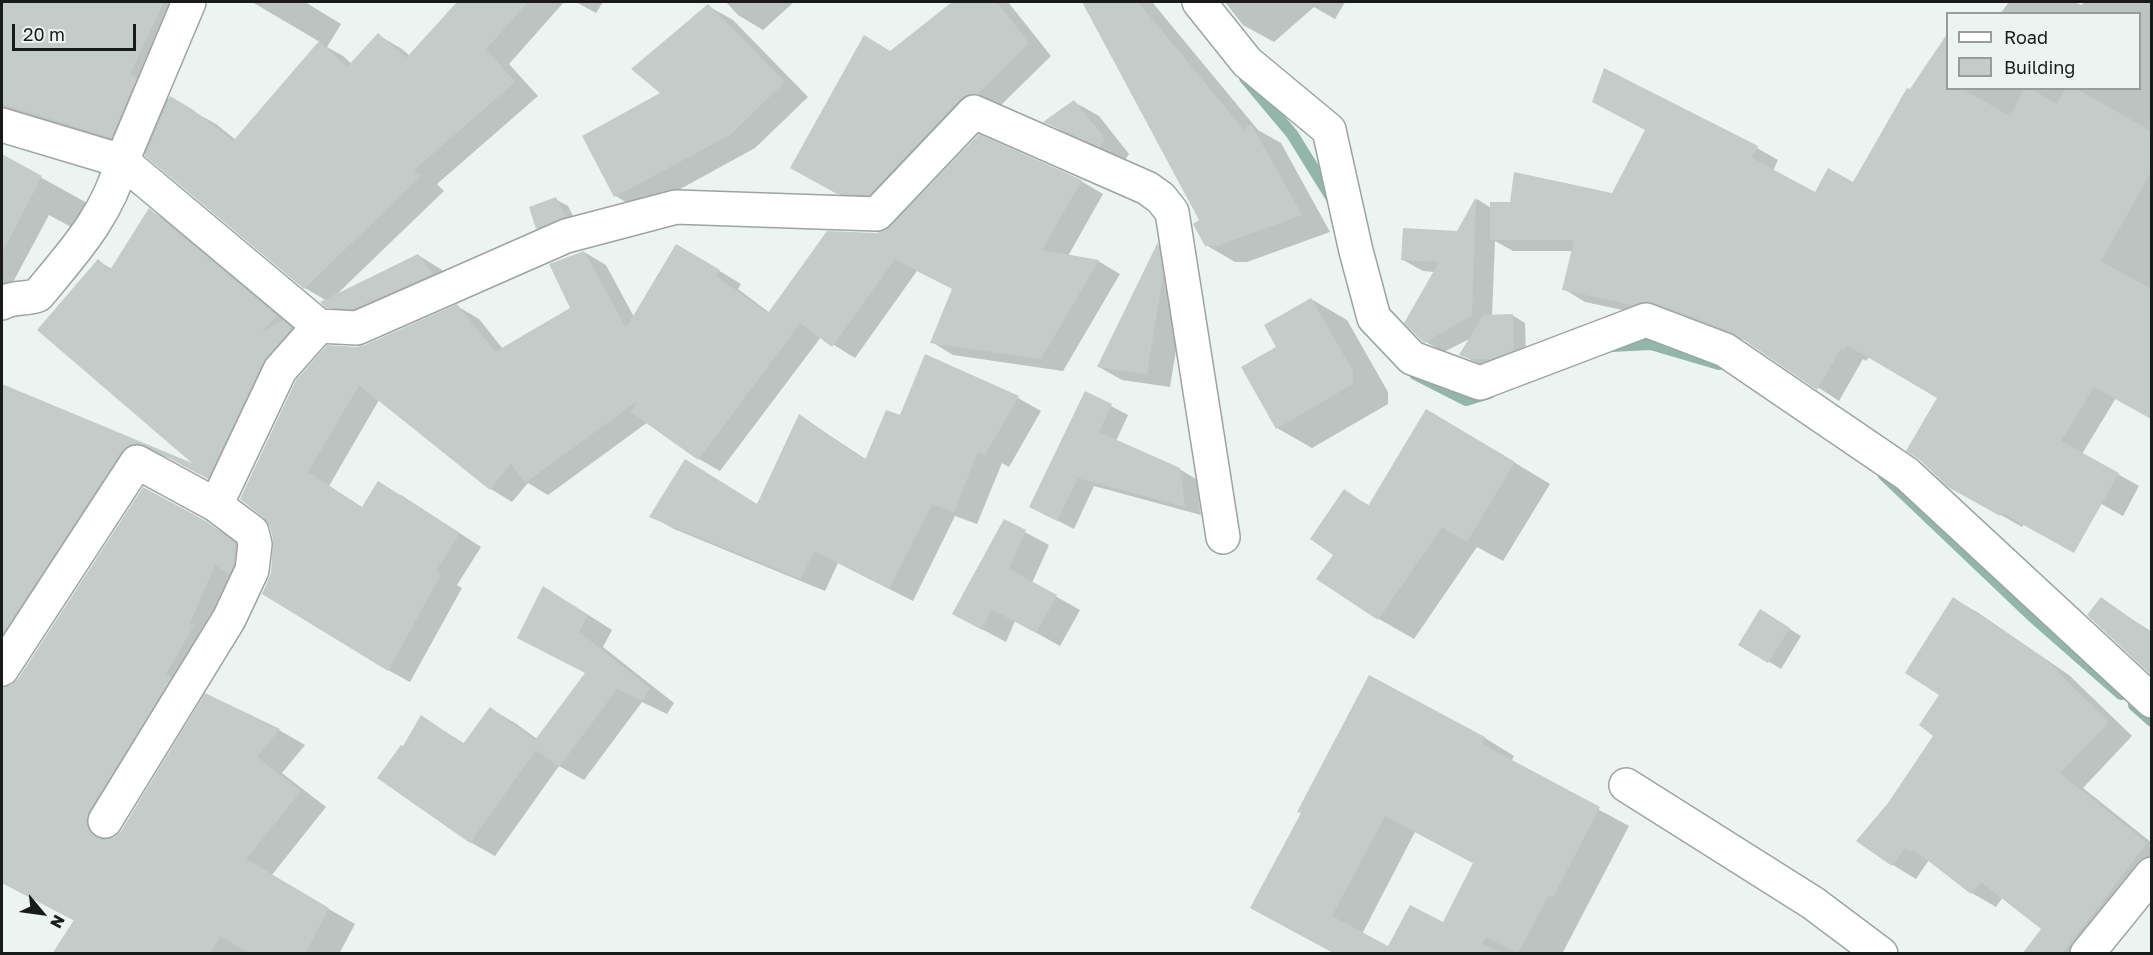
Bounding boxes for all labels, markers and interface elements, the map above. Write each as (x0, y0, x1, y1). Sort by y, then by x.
scale bar (15, 12, 140, 50)
legend (1946, 12, 2141, 90)
text: 20 m (23, 23, 65, 45)
text: Road (2004, 26, 2048, 48)
text: Building (2004, 56, 2075, 78)
north arrow (12, 883, 72, 943)
text: N (46, 912, 69, 932)

